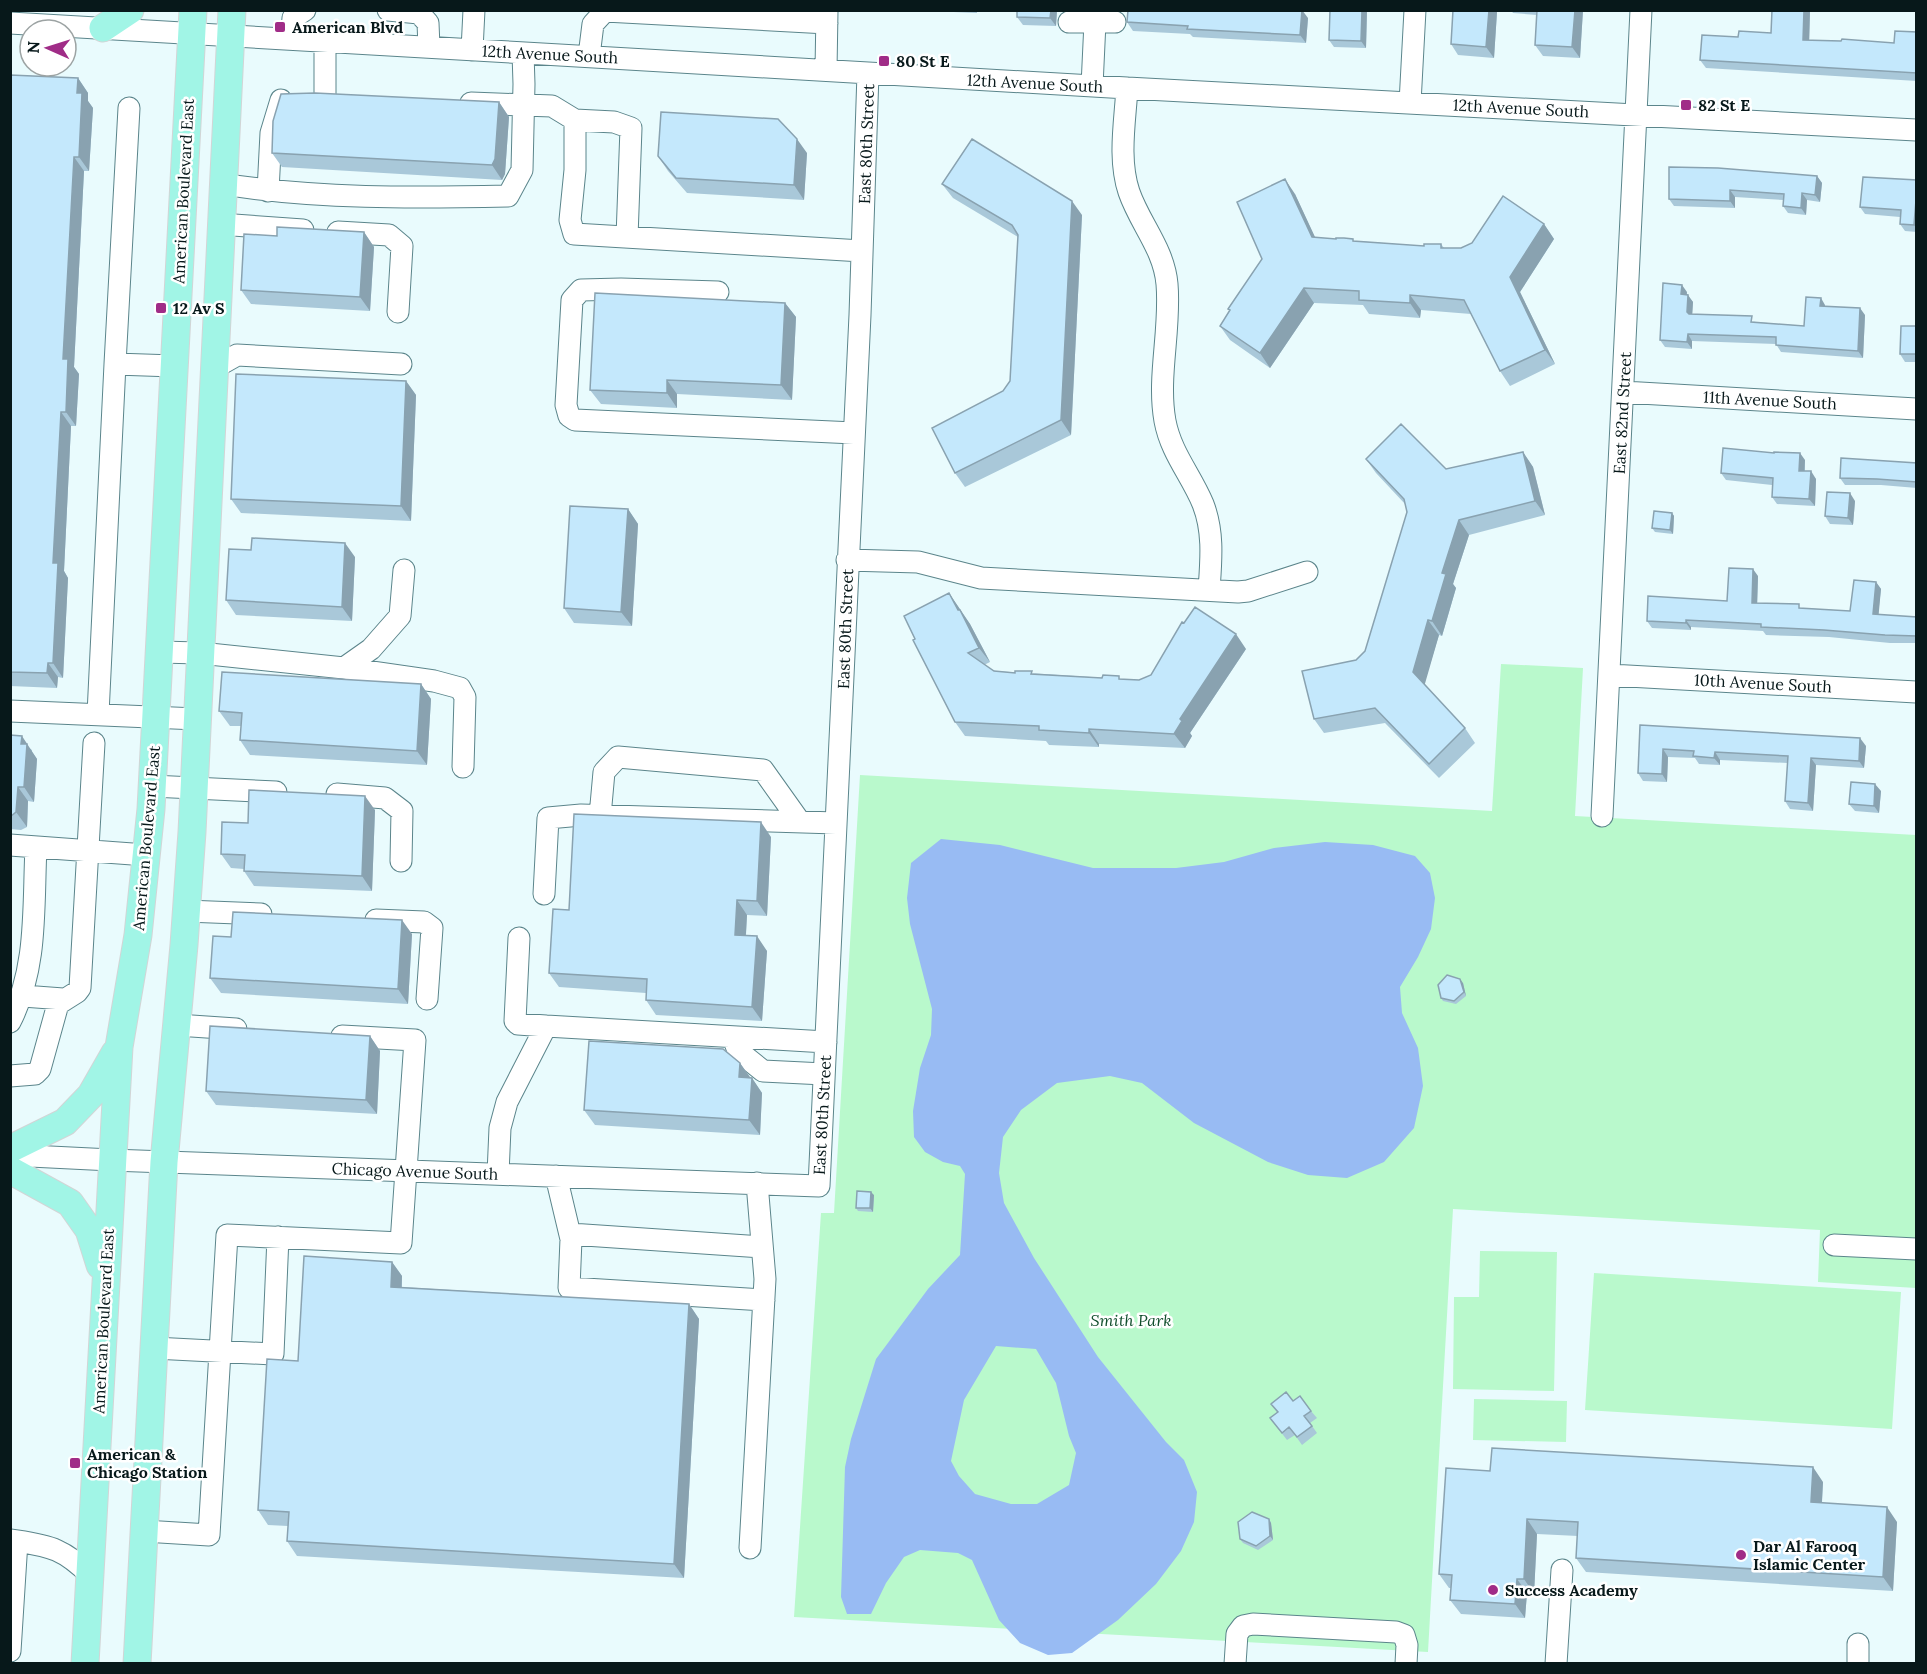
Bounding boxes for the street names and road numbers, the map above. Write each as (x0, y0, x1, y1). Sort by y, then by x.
street label: 12th Avenue South (481, 40, 619, 68)
street label: 12th Avenue South (966, 69, 1104, 97)
street label: East 80th Street (854, 83, 878, 204)
street label: 12th Avenue South (1452, 94, 1590, 122)
street label: American Boulevard East (168, 97, 198, 285)
street label: East 82nd Street (1609, 351, 1635, 475)
street label: 11th Avenue South (1703, 387, 1838, 414)
street label: East 80th Street (833, 568, 857, 689)
street label: 10th Avenue South (1694, 669, 1833, 697)
street label: American Boulevard East (128, 744, 164, 932)
street label: East 80th Street (809, 1054, 835, 1176)
street label: Chicago Avenue South (331, 1158, 499, 1184)
street label: American Boulevard East (88, 1227, 118, 1415)

